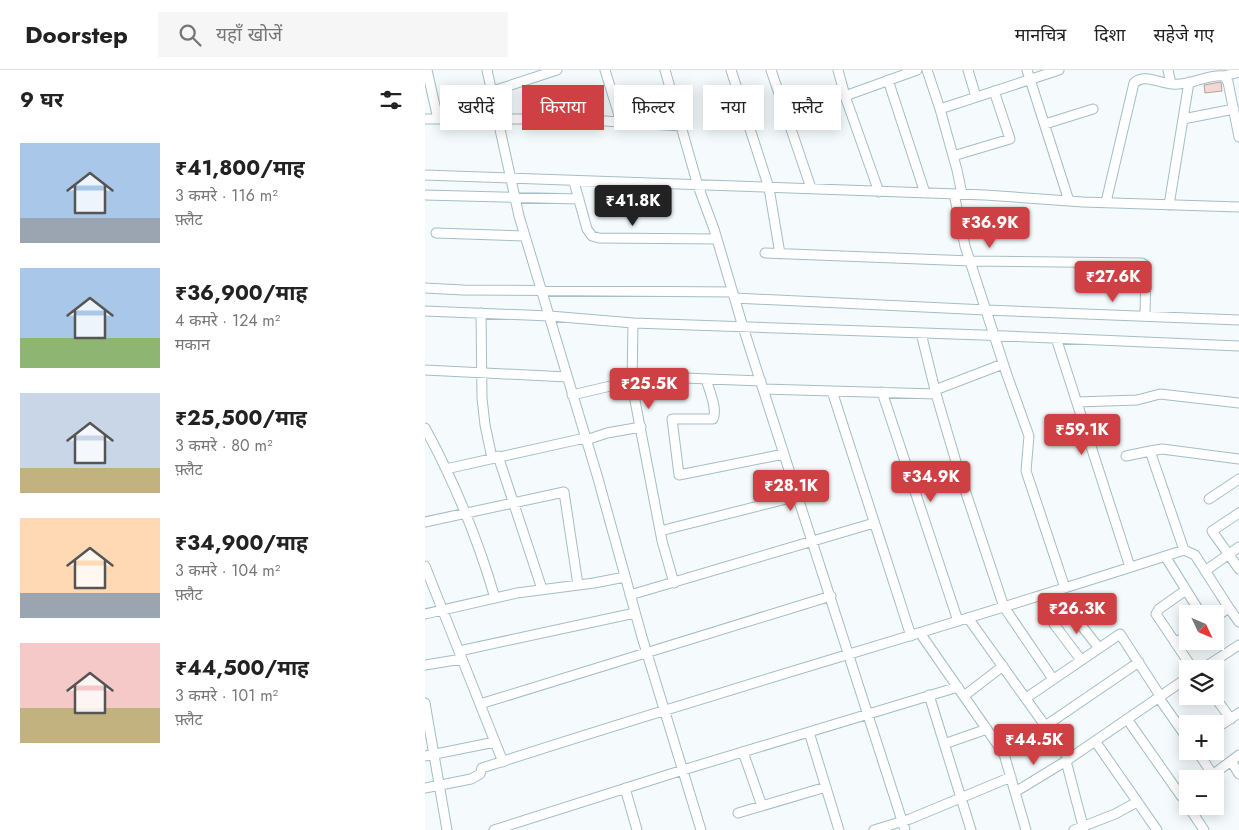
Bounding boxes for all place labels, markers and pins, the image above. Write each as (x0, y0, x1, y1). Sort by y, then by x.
pin: ₹41.8K (592, 184, 674, 227)
pin: ₹36.9K (949, 206, 1031, 249)
pin: ₹27.6K (1072, 260, 1154, 303)
pin: ₹25.5K (608, 368, 690, 410)
pin: ₹59.1K (1041, 414, 1123, 456)
pin: ₹34.9K (890, 460, 972, 503)
pin: ₹28.1K (750, 470, 832, 512)
pin: ₹26.3K (1036, 592, 1118, 635)
pin: ₹44.5K (993, 724, 1075, 766)

